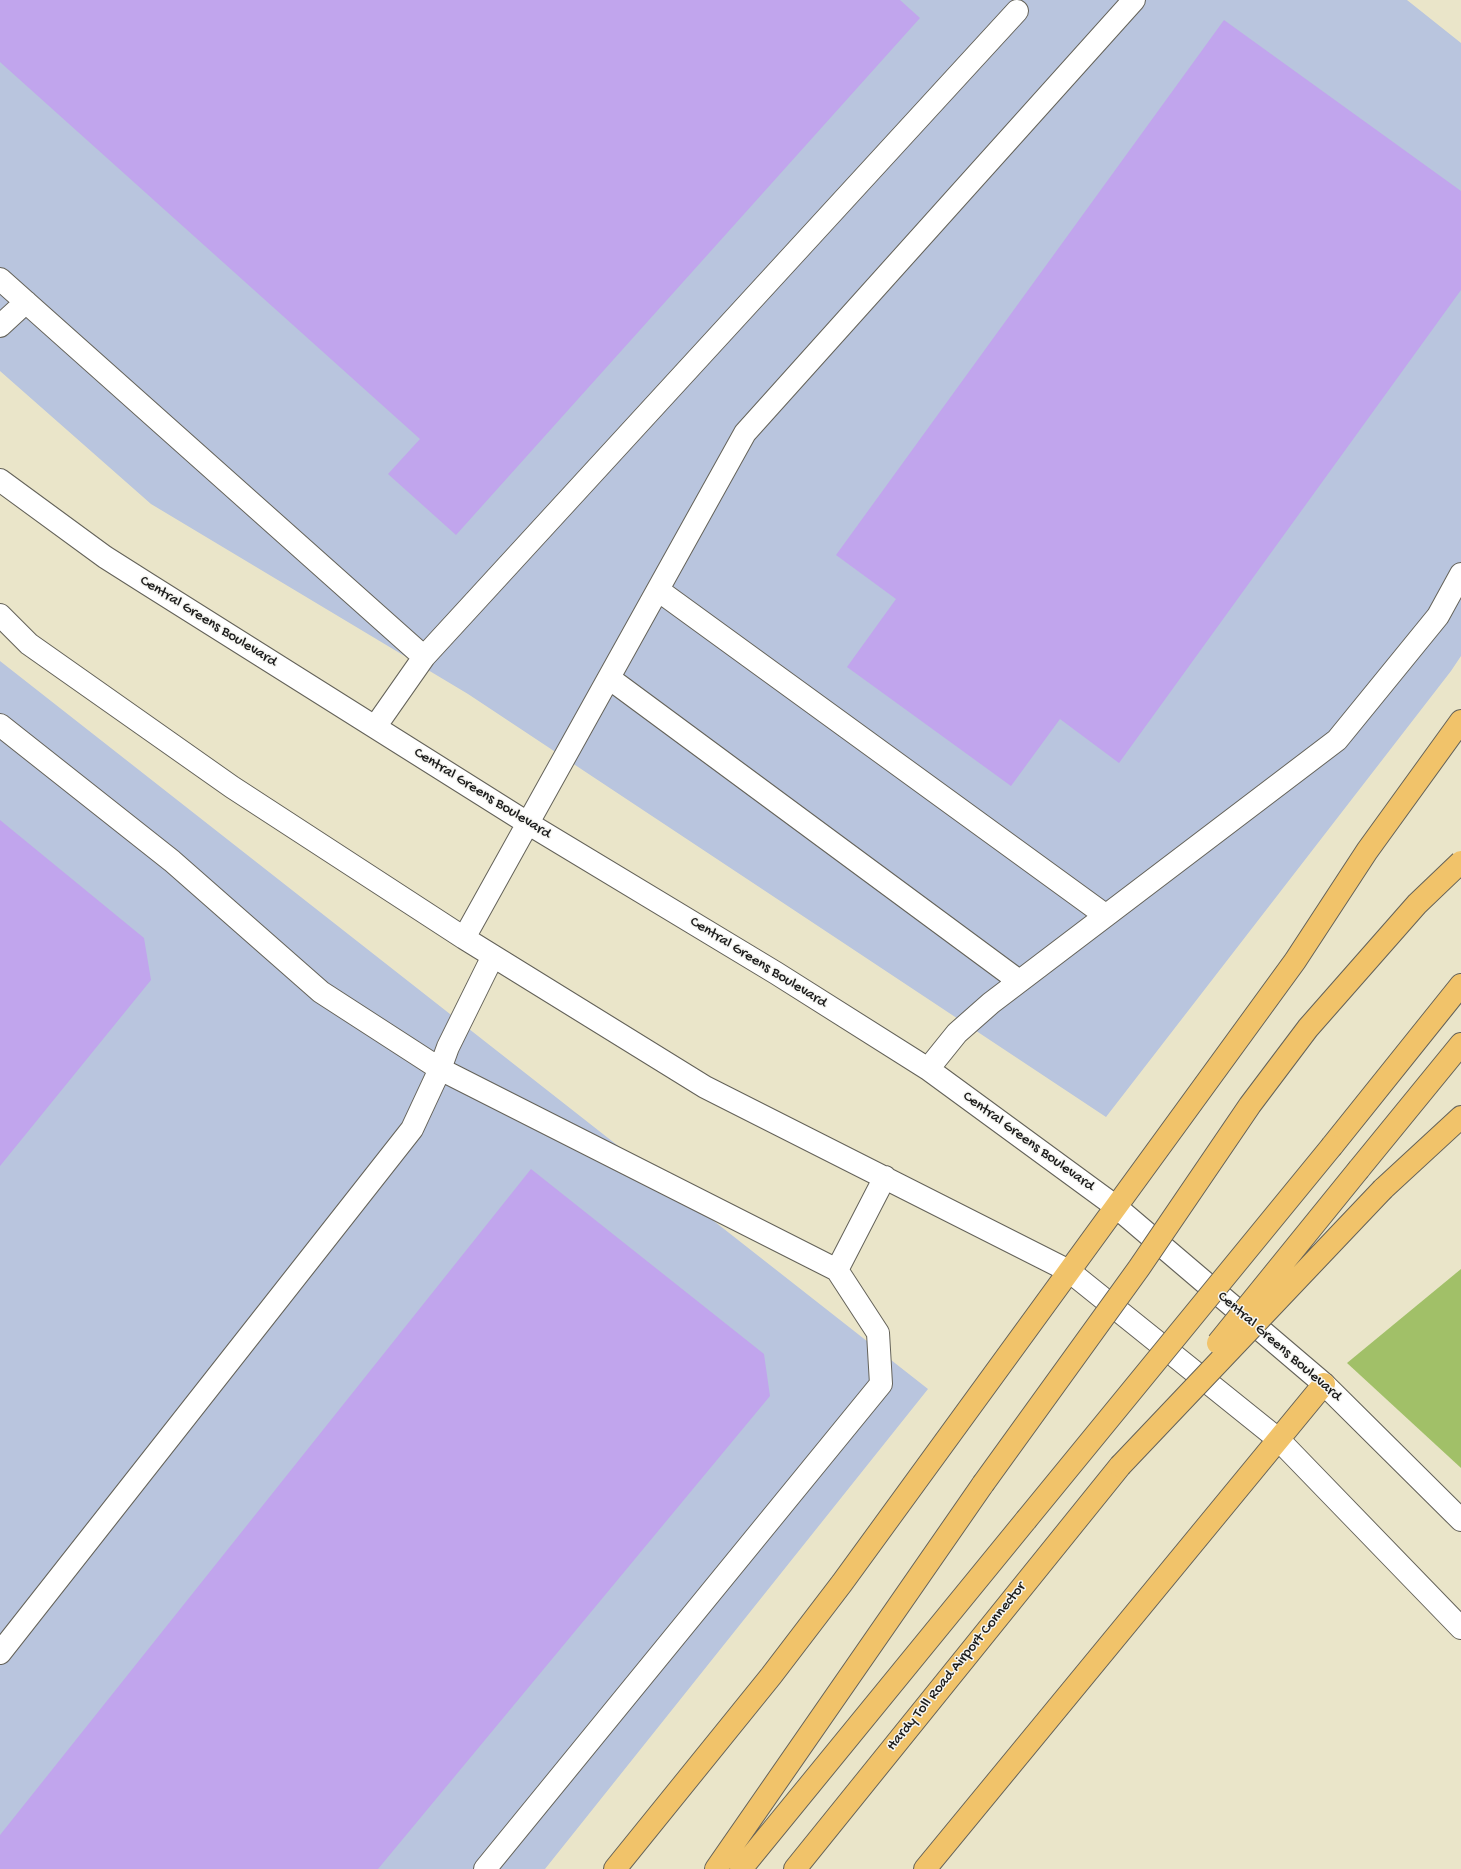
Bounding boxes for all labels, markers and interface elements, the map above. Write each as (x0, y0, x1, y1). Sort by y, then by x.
street label: Central Greens Boulevard (136, 572, 280, 672)
street label: Central Greens Boulevard (410, 744, 554, 844)
street label: Central Greens Boulevard (686, 913, 830, 1013)
street label: Central Greens Boulevard (959, 1088, 1097, 1196)
street label: Central Greens Boulevard (1213, 1288, 1345, 1406)
street label: Hardy Toll Road Airport Connector (883, 1579, 1031, 1755)

